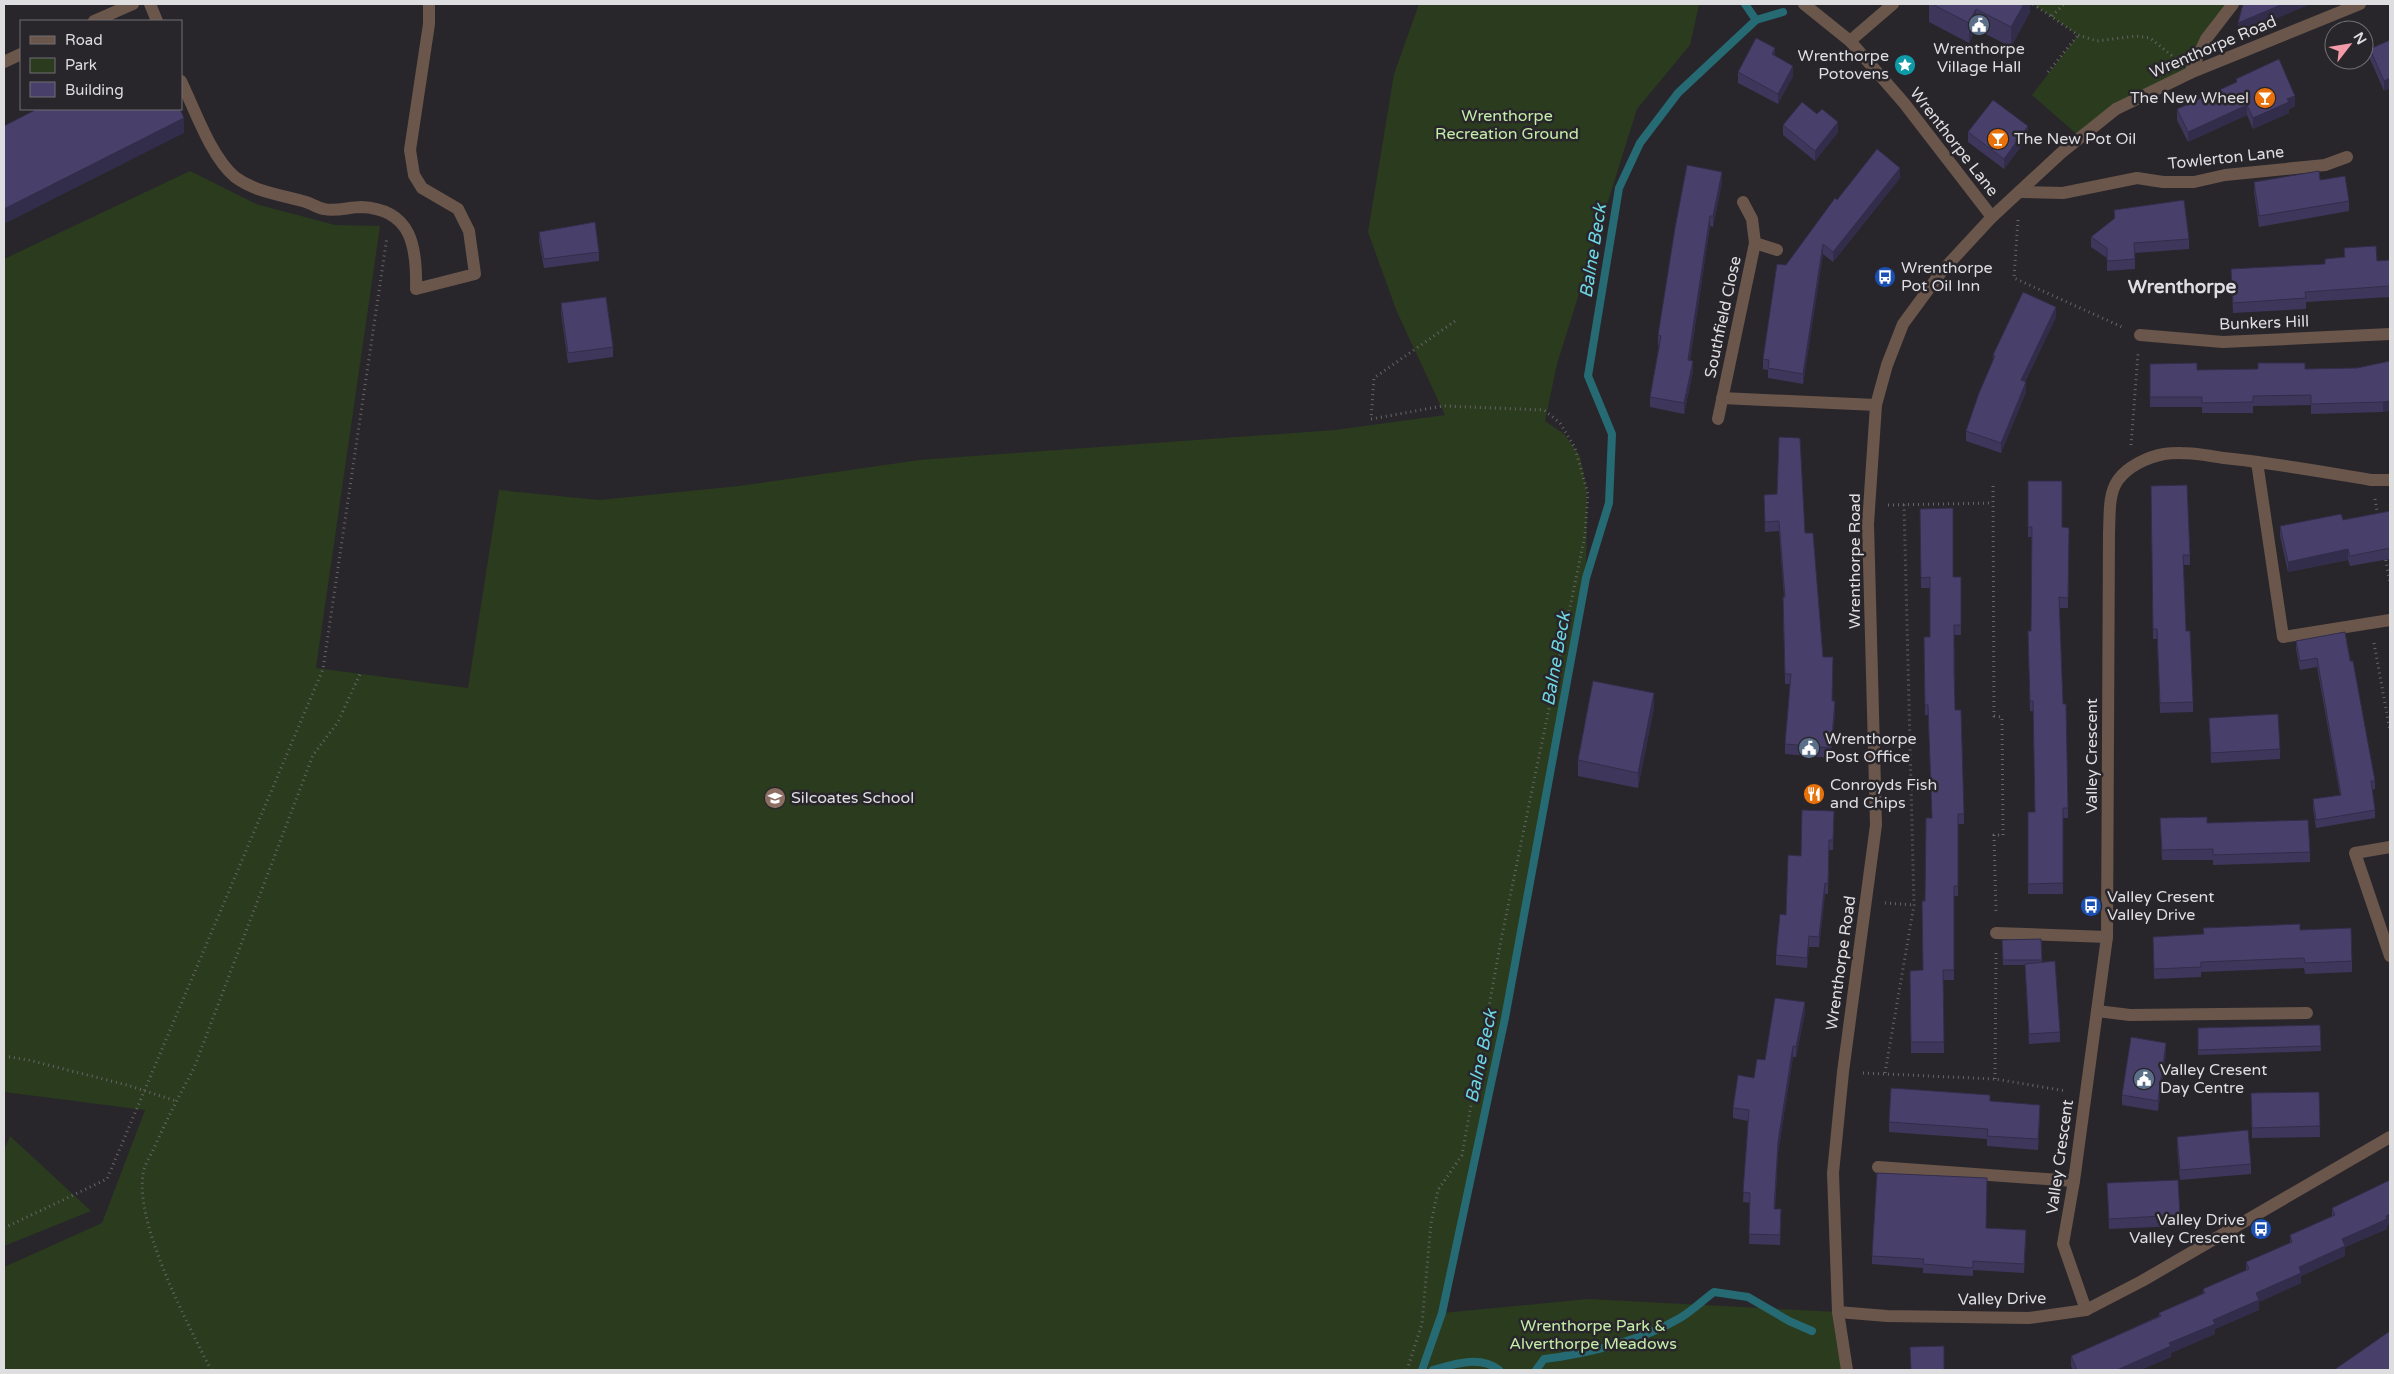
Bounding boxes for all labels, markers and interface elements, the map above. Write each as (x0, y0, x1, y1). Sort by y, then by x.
street label: Wrenthorpe Road (2147, 11, 2279, 83)
public building icon: Wrenthorpe Village Hall (1967, 13, 1991, 37)
legend (20, 20, 182, 110)
north arrow (2324, 20, 2374, 70)
text: N (2350, 29, 2370, 48)
text: Road (65, 31, 103, 49)
place label: Wrenthorpe Village Hall (1933, 39, 2025, 77)
place label: Wrenthorpe Potovens (1797, 46, 1889, 84)
place icon: Wrenthorpe Potovens (1893, 53, 1917, 77)
text: Park (65, 56, 97, 74)
text: Building (65, 81, 124, 99)
street label: Wrenthorpe Lane (1905, 84, 2003, 200)
bar icon: The New Wheel (2253, 86, 2277, 110)
place label: The New Wheel (2130, 88, 2249, 108)
park label: Wrenthorpe Recreation Ground (1435, 106, 1579, 144)
bar icon: The New Pot Oil (1986, 127, 2010, 151)
place label: The New Pot Oil (2014, 129, 2136, 149)
street label: Towlerton Lane (2167, 142, 2285, 174)
water label: Balne Beck (1575, 201, 1611, 300)
street label: Southfield Close (1700, 254, 1746, 380)
place label: Wrenthorpe Pot Oil Inn (1901, 258, 1993, 296)
bus stop icon: Wrenthorpe Pot Oil Inn (1873, 265, 1897, 289)
district label: Wrenthorpe (2128, 276, 2237, 299)
street label: Bunkers Hill (2219, 311, 2309, 335)
street label: Wrenthorpe Road (1845, 493, 1865, 629)
water label: Balne Beck (1537, 609, 1575, 708)
street label: Valley Crescent (2082, 698, 2102, 814)
place label: Wrenthorpe Post Office (1825, 729, 1917, 767)
public building icon: Wrenthorpe Post Office (1797, 736, 1821, 760)
place label: Conroyds Fish and Chips (1830, 775, 1937, 813)
restaurant icon: Conroyds Fish and Chips (1802, 782, 1826, 806)
school or university icon: Silcoates School (763, 786, 787, 810)
place label: Silcoates School (791, 788, 914, 808)
place label: Valley Cresent Valley Drive (2107, 887, 2214, 925)
street label: Wrenthorpe Road (1822, 894, 1860, 1032)
bus stop icon: Valley Cresent Valley Drive (2079, 894, 2103, 918)
water label: Balne Beck (1460, 1006, 1502, 1105)
place label: Valley Cresent Day Centre (2160, 1060, 2267, 1098)
public building icon: Valley Cresent Day Centre (2132, 1067, 2156, 1091)
street label: Valley Crescent (2042, 1098, 2078, 1216)
place label: Valley Drive Valley Crescent (2129, 1210, 2245, 1248)
bus stop icon: Valley Drive Valley Crescent (2249, 1217, 2273, 1241)
street label: Valley Drive (1958, 1288, 2046, 1310)
park label: Wrenthorpe Park & Alverthorpe Meadows (1509, 1316, 1677, 1354)

